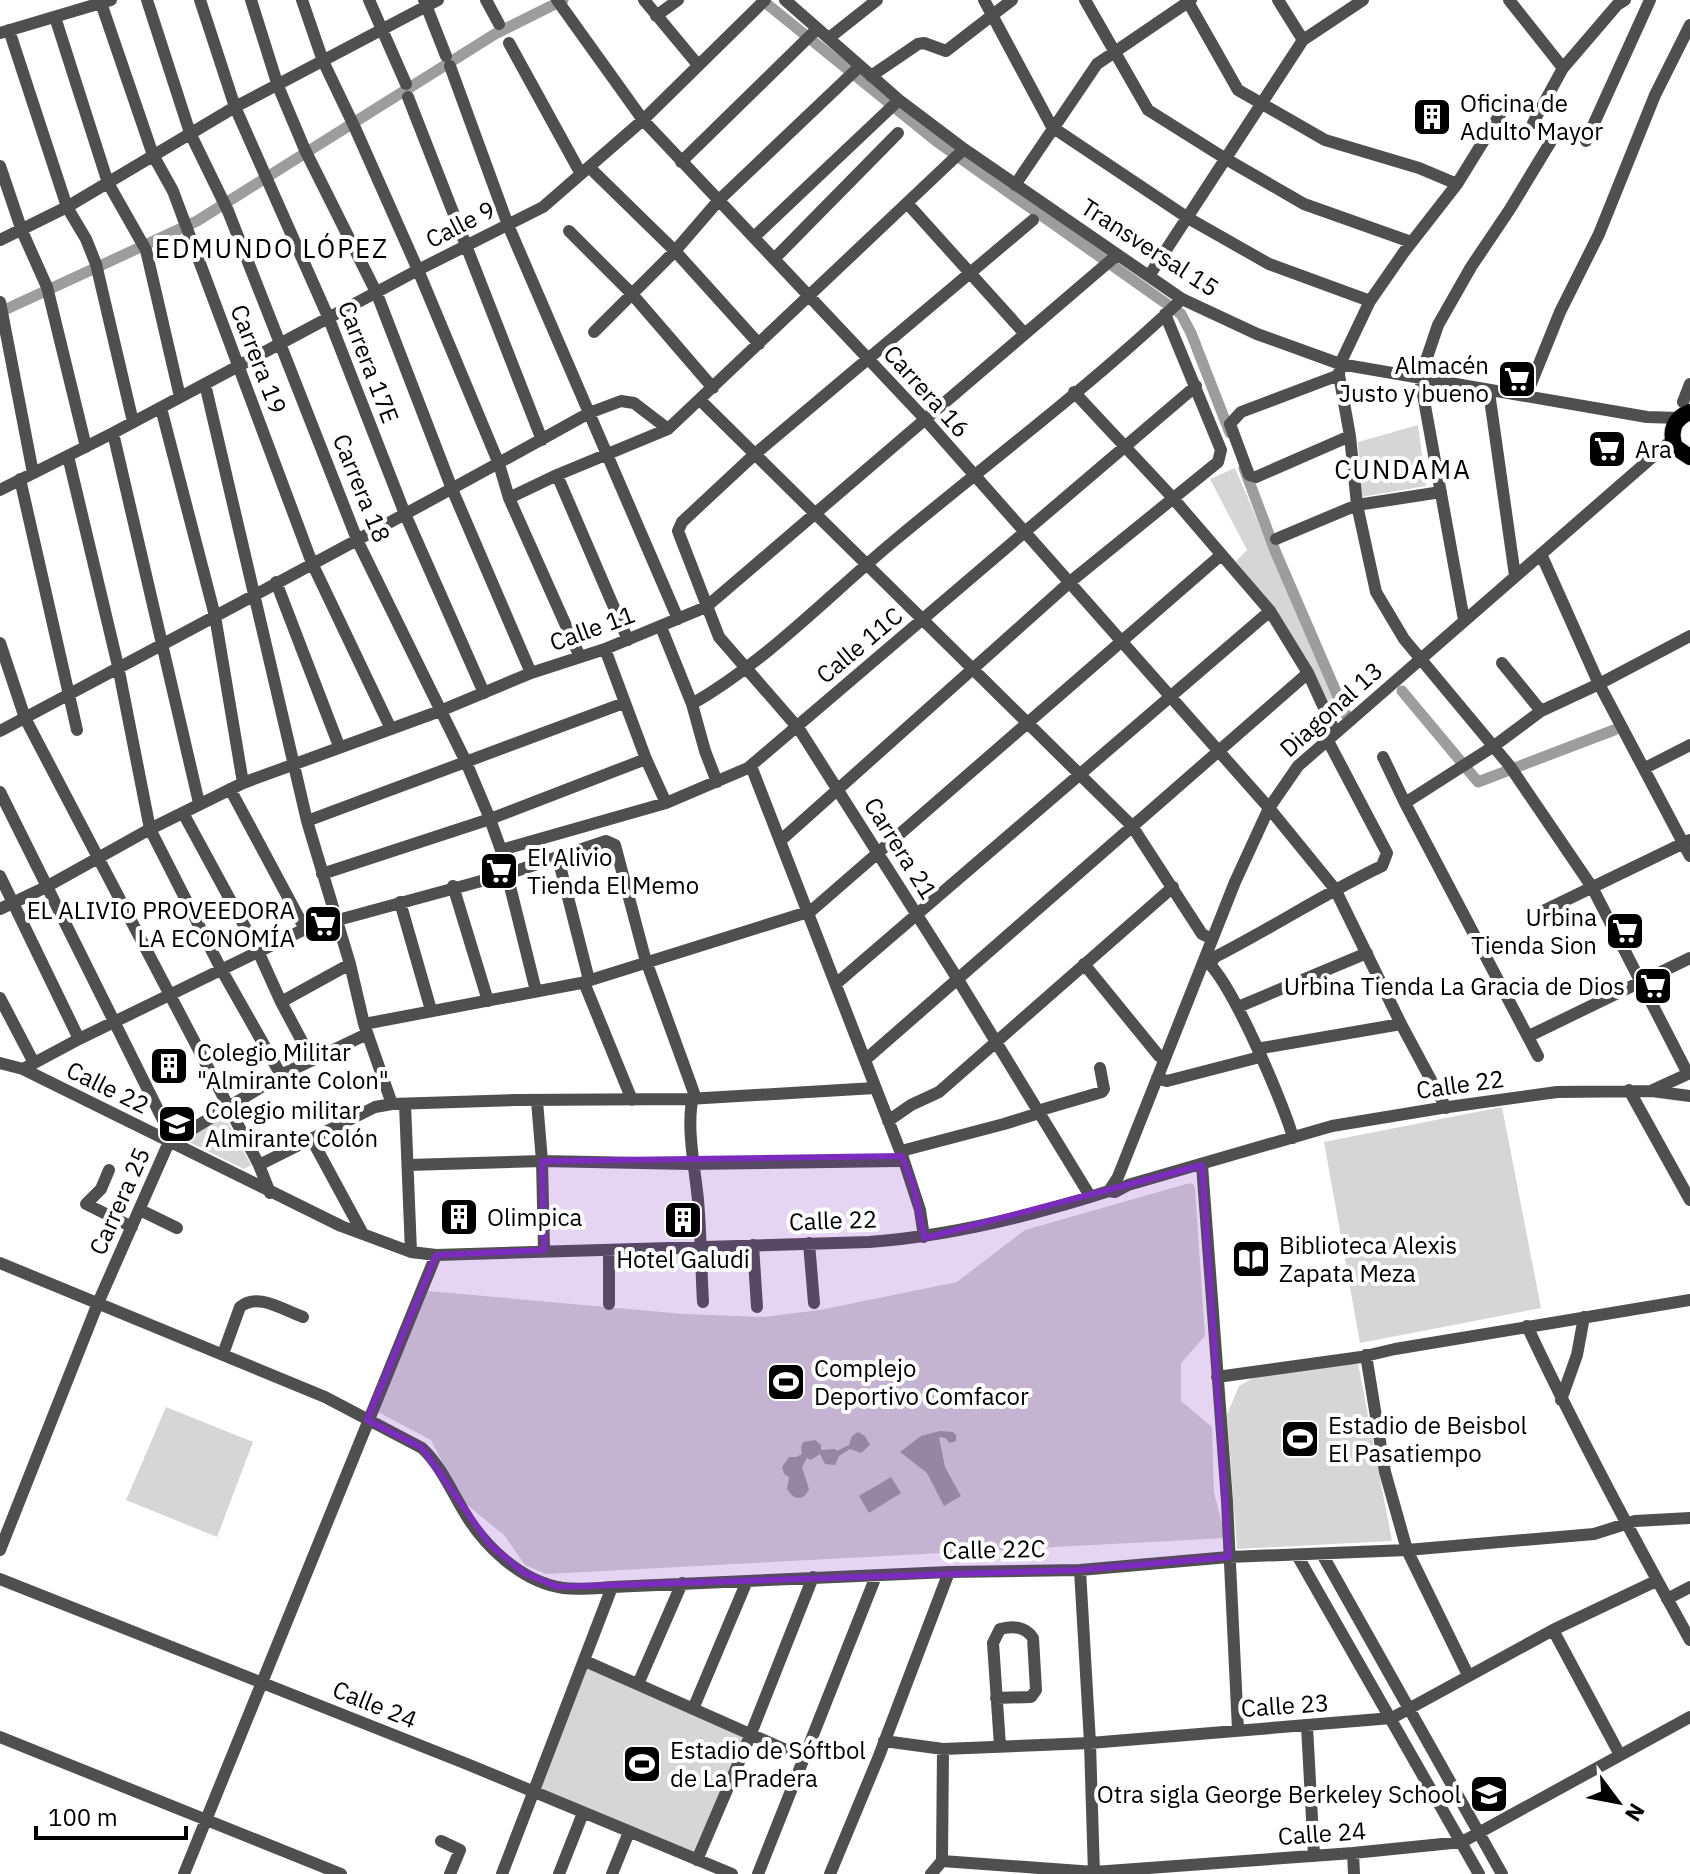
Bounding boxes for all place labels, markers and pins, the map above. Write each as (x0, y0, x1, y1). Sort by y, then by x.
place label: Oficina de Adulto Mayor (1460, 87, 1603, 147)
building icon: Oficina de Adulto Mayor (1411, 96, 1453, 138)
place label: Almacén Justo y bueno (1339, 349, 1489, 409)
supermarket icon: Almacén Justo y bueno (1496, 358, 1538, 400)
supermarket icon: Ara (1586, 428, 1628, 470)
place label: Ara (1635, 433, 1672, 465)
place label: El Alivio Tienda El Memo (527, 841, 699, 901)
supermarket icon: El Alivio Tienda El Memo (478, 850, 520, 892)
place label: EL ALIVIO PROVEEDORA LA ECONOMÍA (27, 894, 295, 954)
place label: Urbina Tienda Sion (1471, 901, 1597, 961)
supermarket icon: EL ALIVIO PROVEEDORA LA ECONOMÍA (302, 903, 344, 945)
supermarket icon: Urbina Tienda Sion (1604, 910, 1646, 952)
supermarket icon: Urbina Tienda La Gracia de Dios (1632, 965, 1674, 1007)
place label: Urbina Tienda La Gracia de Dios (1284, 970, 1625, 1002)
place label: Colegio Militar "Almirante Colon" (197, 1036, 389, 1096)
building icon: Colegio Militar "Almirante Colon" (148, 1045, 190, 1087)
place label: Colegio militar Almirante Colón (205, 1094, 378, 1154)
school or university icon: Colegio militar Almirante Colón (156, 1103, 198, 1145)
building icon: Olimpica (438, 1196, 480, 1238)
building icon: Hotel Galudi (662, 1199, 704, 1241)
place label: Olimpica (487, 1201, 582, 1233)
place label: Biblioteca Alexis Zapata Meza (1279, 1229, 1457, 1289)
library icon: Biblioteca Alexis Zapata Meza (1230, 1238, 1272, 1280)
place label: Hotel Galudi (616, 1243, 750, 1275)
place label: Complejo Deportivo Comfacor (814, 1352, 1029, 1412)
sports icon: Complejo Deportivo Comfacor (765, 1361, 807, 1403)
place label: Estadio de Beisbol El Pasatiempo (1328, 1409, 1527, 1469)
sports icon: Estadio de Beisbol El Pasatiempo (1279, 1418, 1321, 1460)
place label: Estadio de Sóftbol de La Pradera (670, 1734, 866, 1794)
sports icon: Estadio de Sóftbol de La Pradera (621, 1743, 663, 1785)
school or university icon: Otra sigla George Berkeley School (1468, 1773, 1510, 1815)
place label: Otra sigla George Berkeley School (1097, 1778, 1461, 1810)

